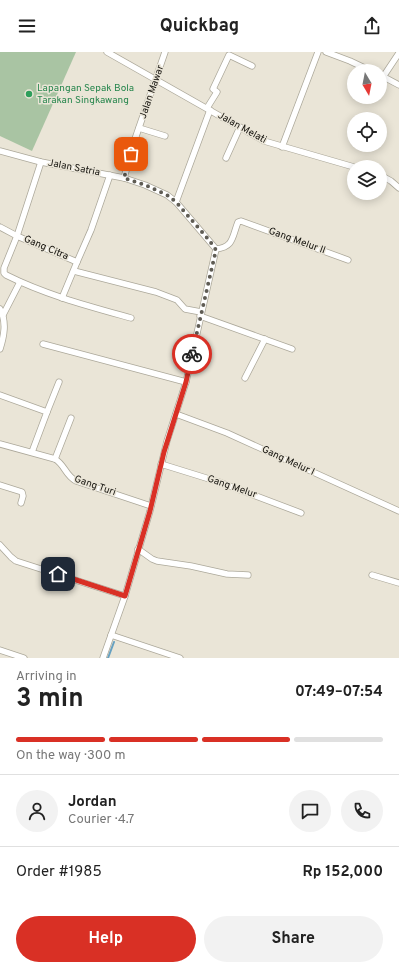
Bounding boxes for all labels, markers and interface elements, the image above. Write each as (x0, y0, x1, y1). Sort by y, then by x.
icon: menu (16, 15, 38, 37)
text: Quickbag (160, 15, 239, 38)
icon: share (361, 15, 383, 37)
street label: Jalan Mawar (137, 63, 167, 121)
north arrow (347, 64, 387, 104)
map controls (347, 64, 387, 200)
place label: Lapangan Sepak Bola Tarakan Singkawang (37, 82, 134, 107)
marker: Lapangan Sepak Bola Tarakan Singkawang (24, 89, 34, 99)
street label: Jalan Melati (215, 109, 269, 147)
button: locate (347, 112, 387, 152)
pin (114, 137, 148, 171)
icon: bag (120, 143, 142, 165)
street label: Jalan Satria (47, 157, 101, 179)
button: layers (347, 160, 387, 200)
street label: Gang Melur II (267, 225, 327, 257)
street label: Gang Citra (22, 233, 70, 263)
courier (172, 334, 212, 374)
icon: bike (181, 343, 203, 365)
street label: Gang Melur I (259, 443, 317, 479)
street label: Gang Melur (205, 472, 259, 502)
street label: Gang Turi (72, 473, 118, 499)
pin (41, 557, 75, 591)
icon: home (47, 563, 69, 585)
text: Arriving in (16, 669, 77, 685)
text: 3 min (16, 683, 84, 716)
text: 07:49–07:54 (295, 683, 383, 702)
text: On the way · 300 m (16, 748, 125, 764)
button: person (16, 790, 58, 832)
button: chat (289, 790, 331, 832)
button: phone (341, 790, 383, 832)
text: Jordan (68, 793, 117, 812)
text: Courier · 4.7 (68, 812, 134, 828)
text: Order #1985 (16, 863, 102, 882)
text: Rp 152,000 (302, 863, 383, 882)
button: Help (16, 916, 196, 962)
button: Share (204, 916, 383, 962)

